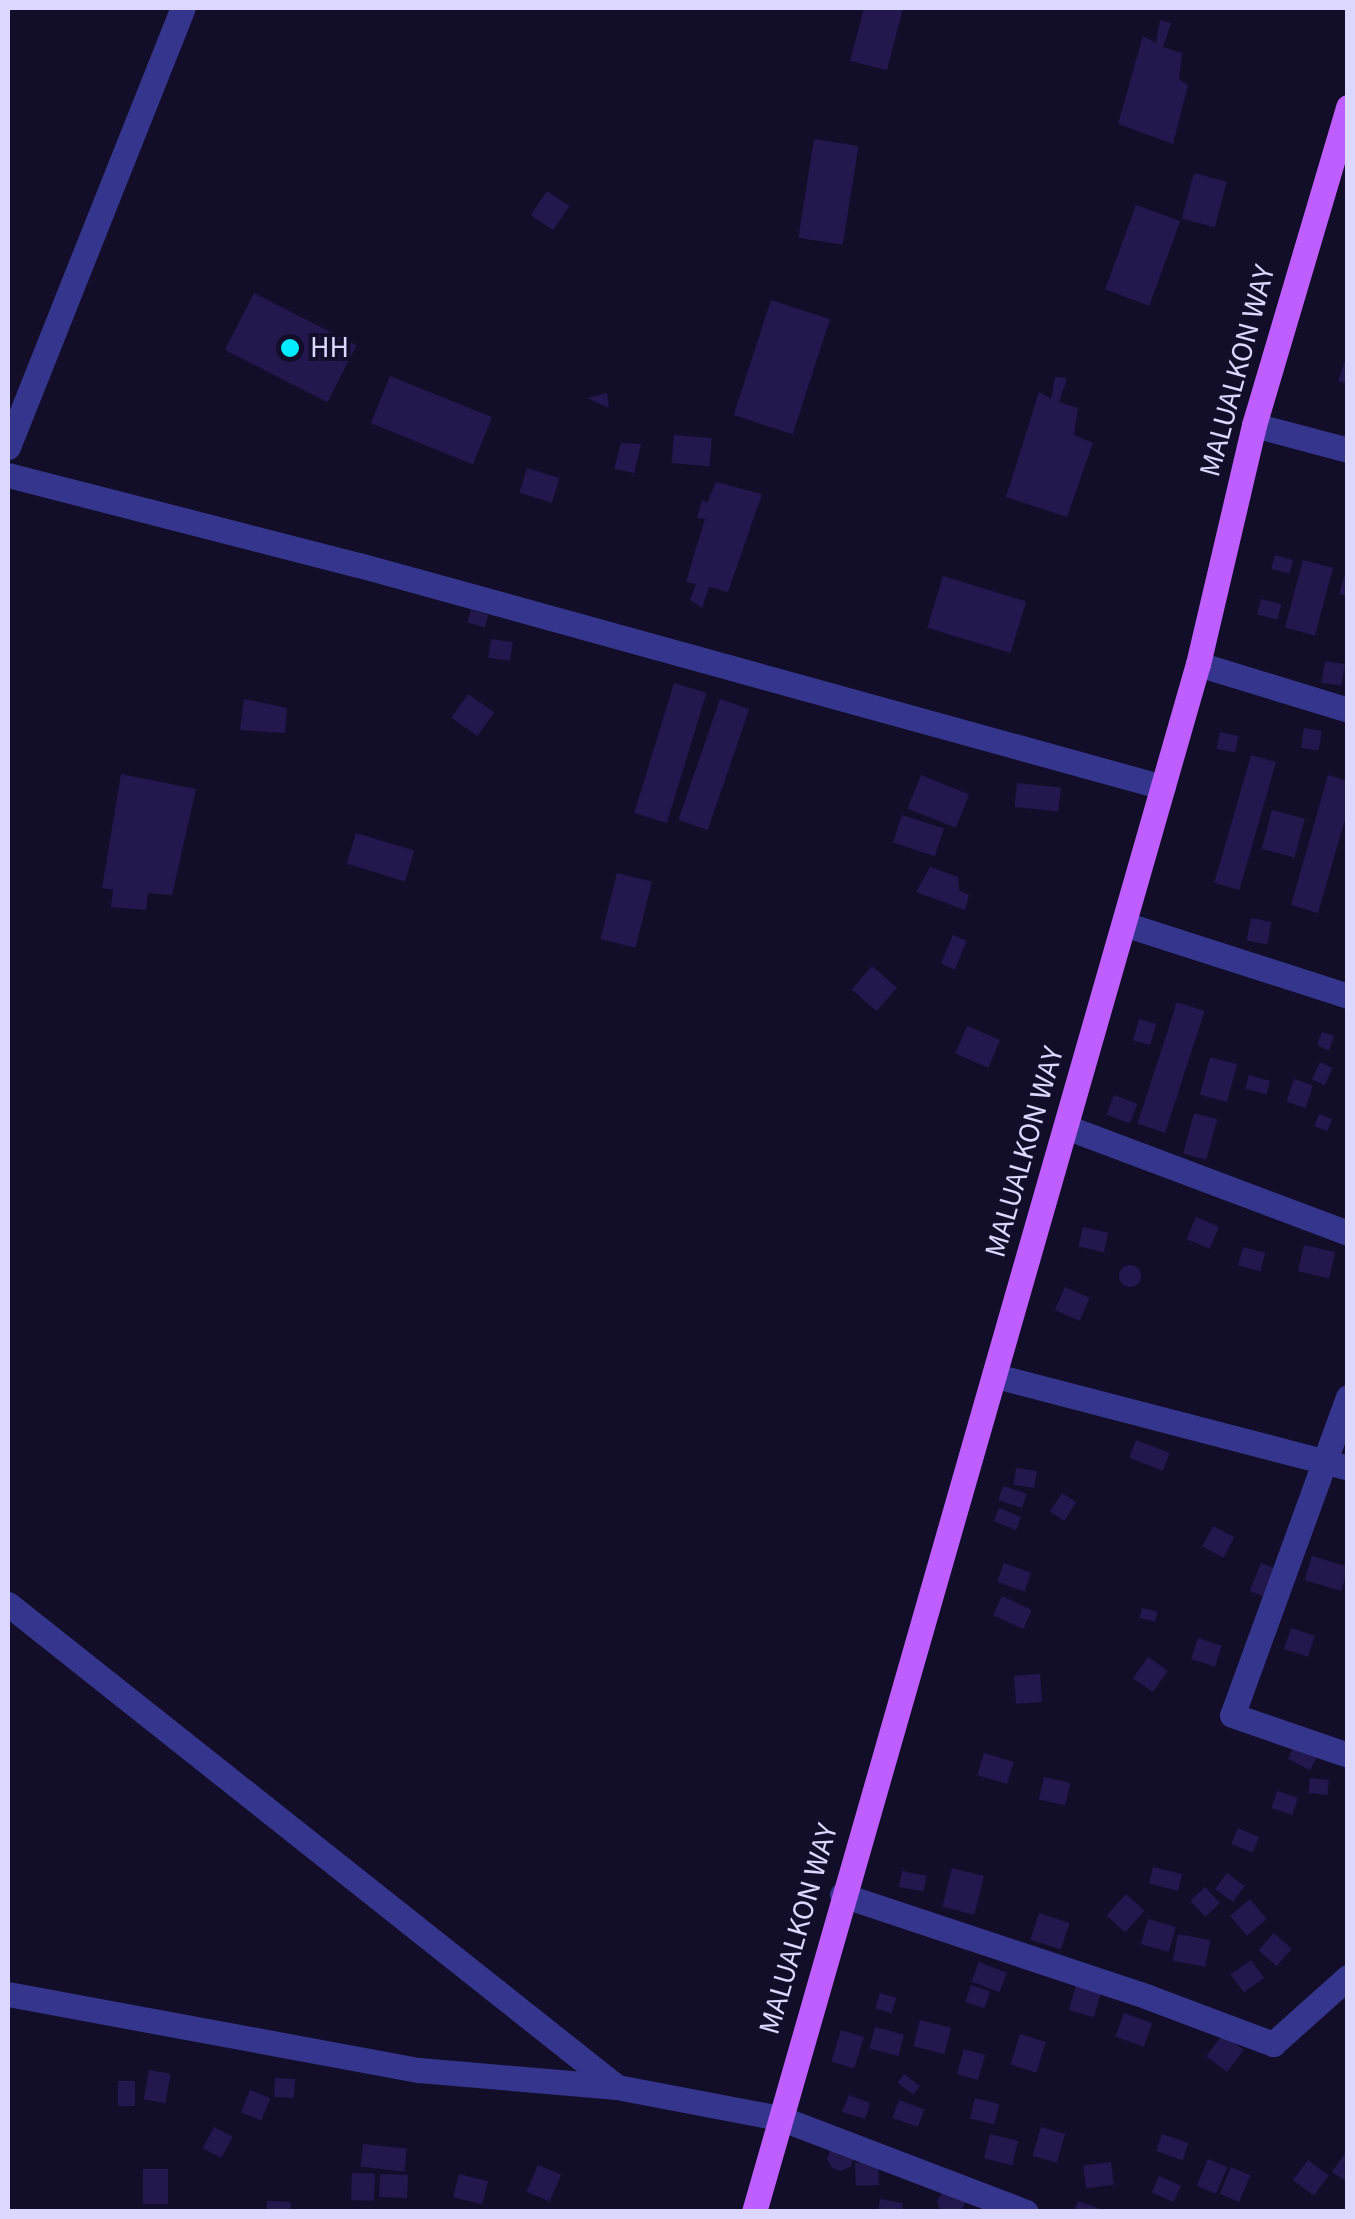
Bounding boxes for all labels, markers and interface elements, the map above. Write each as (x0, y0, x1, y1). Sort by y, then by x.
street label: MALUALKON WAY (1192, 261, 1284, 481)
place label: HH (310, 330, 349, 366)
marker: HH (279, 337, 301, 359)
street label: MALUALKON WAY (978, 1043, 1072, 1261)
street label: MALUALKON WAY (752, 1820, 846, 2038)

